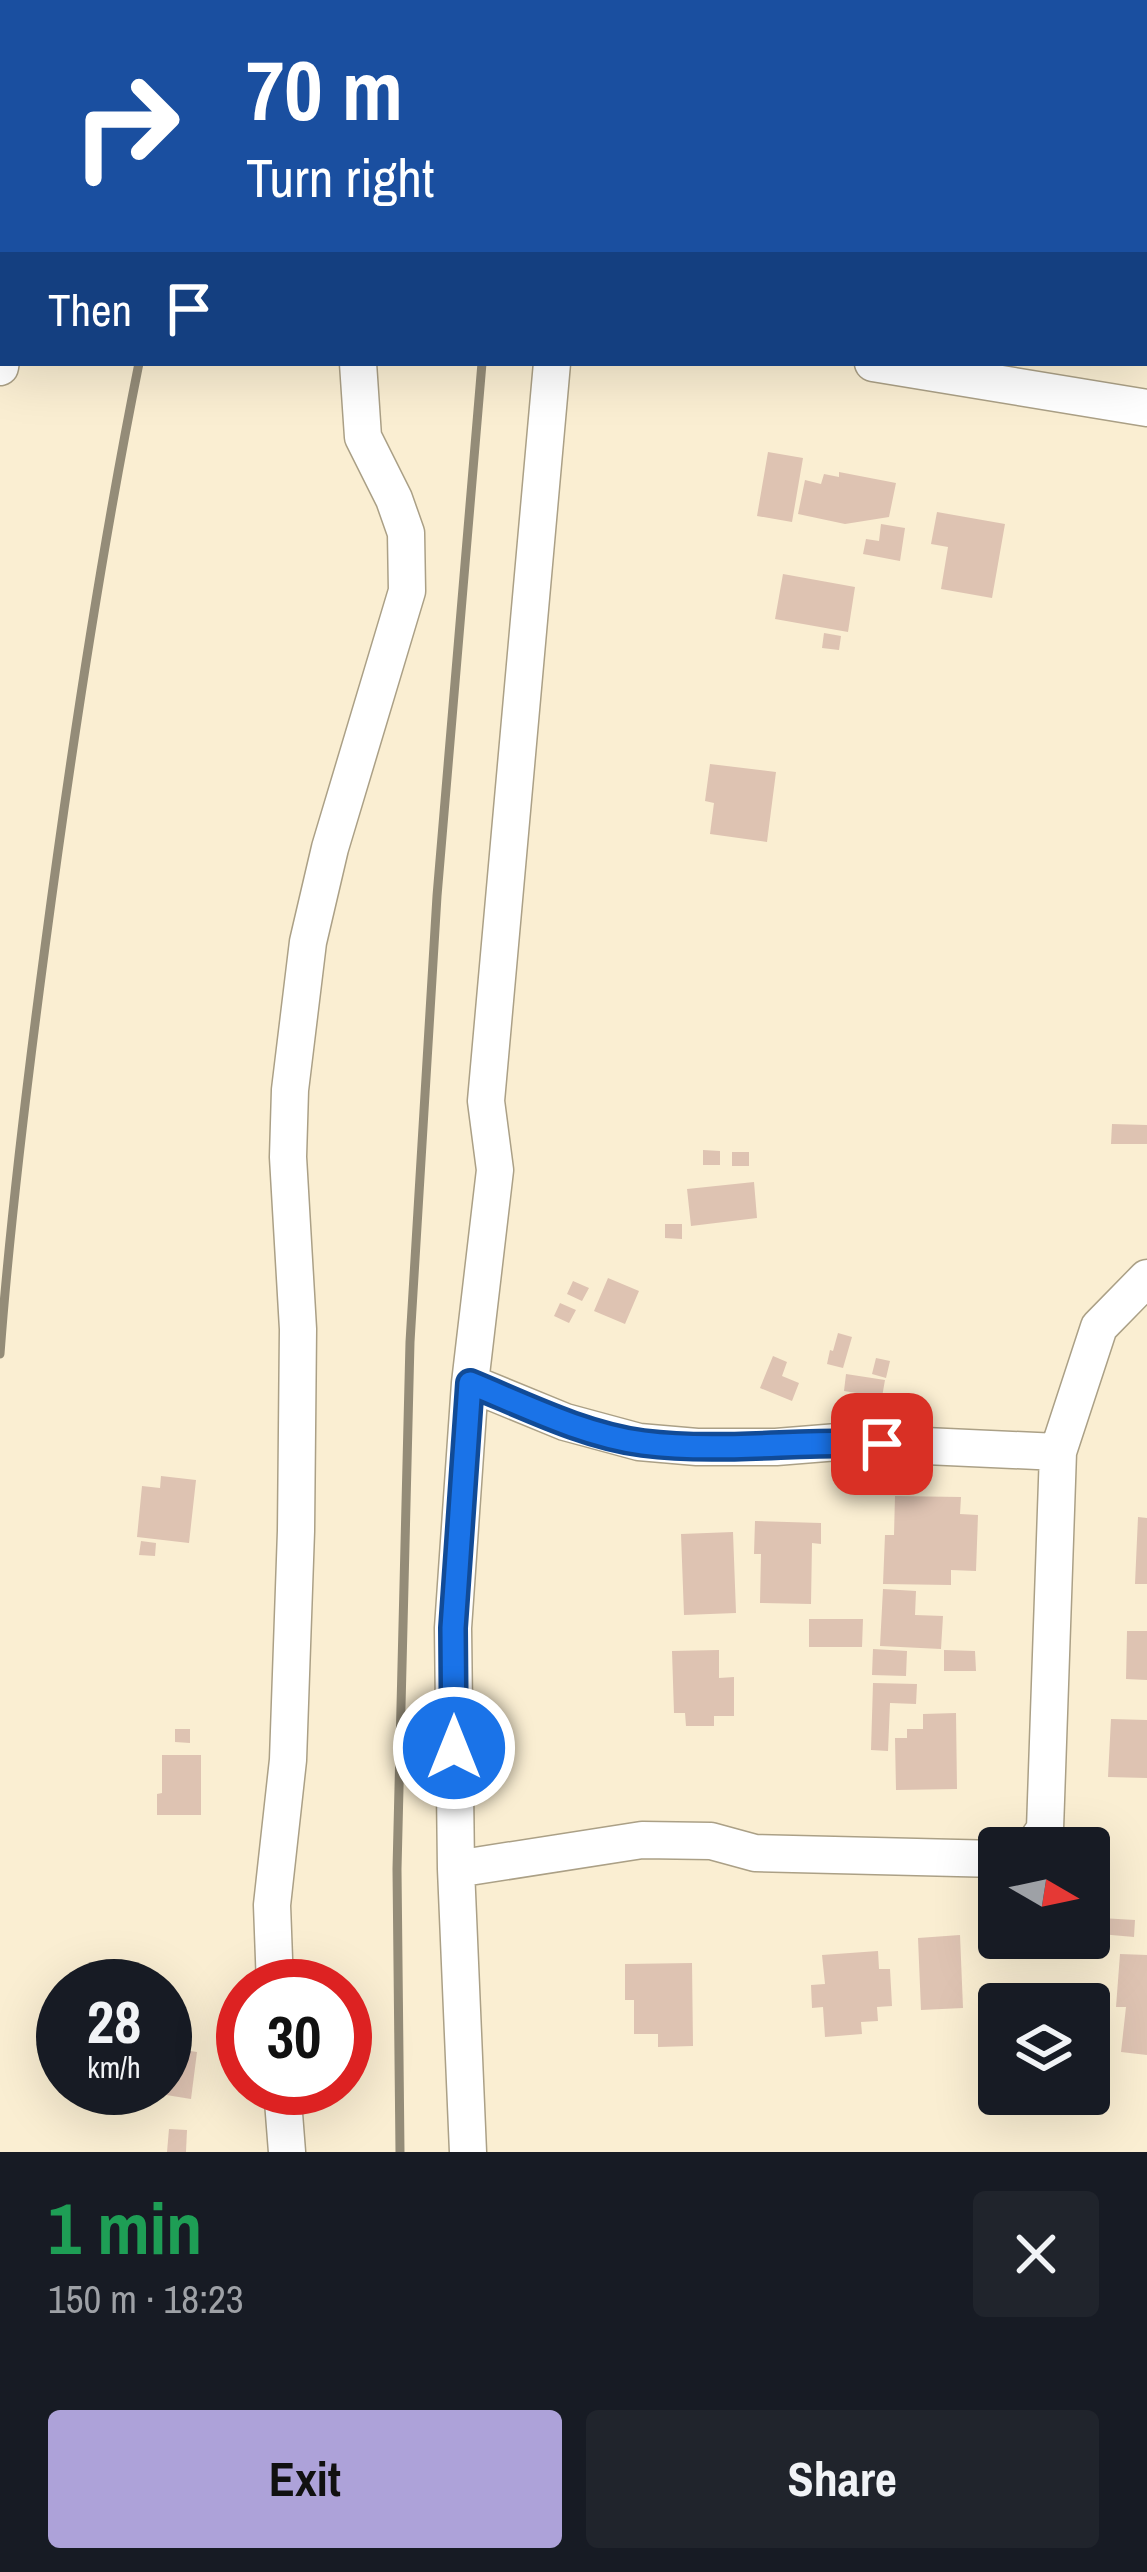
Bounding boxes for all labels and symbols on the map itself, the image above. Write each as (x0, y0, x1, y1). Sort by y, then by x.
pin (831, 1393, 933, 1495)
position arrow (391, 1685, 517, 1811)
north arrow (978, 1827, 1110, 1959)
speed limit sign: 30 (216, 1959, 372, 2115)

